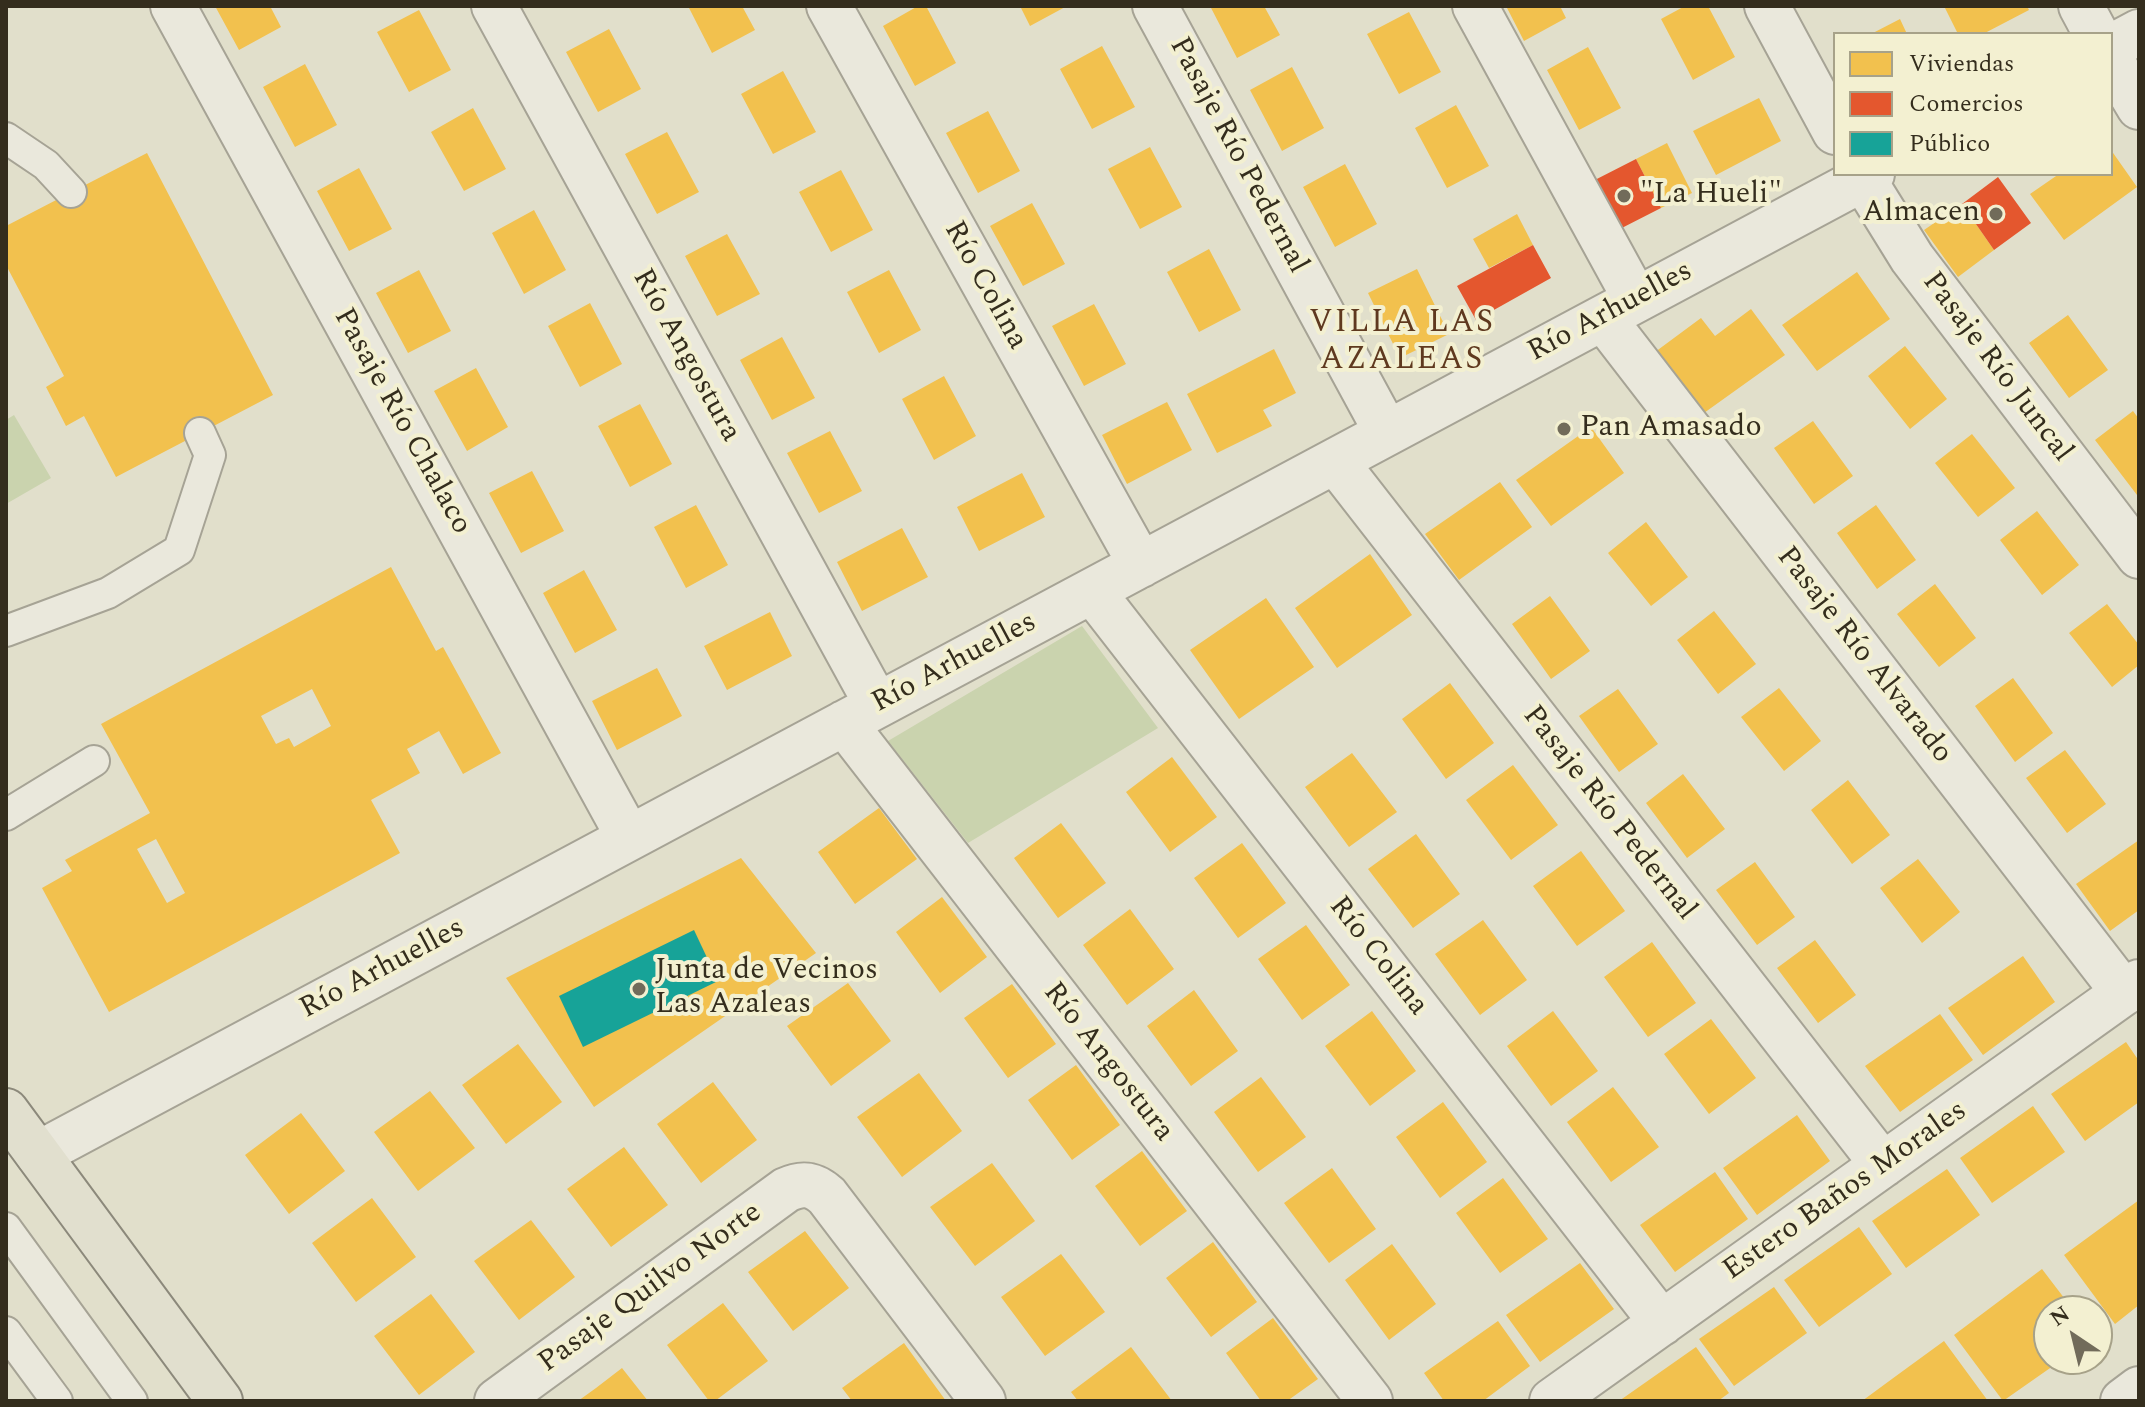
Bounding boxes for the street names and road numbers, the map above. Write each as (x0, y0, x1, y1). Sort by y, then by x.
street label: Pasaje Río Pedernal (1160, 32, 1314, 280)
street label: Río Colina (934, 216, 1034, 356)
street label: Río Arhuelles (1523, 255, 1699, 371)
street label: Río Angostura (623, 263, 747, 449)
street label: Pasaje Río Juncal (1913, 266, 2079, 470)
street label: Pasaje Río Chalaco (324, 303, 478, 541)
street label: Pasaje Río Alvarado (1767, 540, 1959, 772)
street label: Río Arhuelles (867, 606, 1043, 722)
street label: Pasaje Río Pedernal (1513, 700, 1703, 928)
street label: Río Colina (1319, 890, 1435, 1024)
street label: Río Arhuelles (295, 912, 471, 1028)
street label: Río Angostura (1034, 976, 1180, 1150)
street label: Estero Baños Morales (1717, 1094, 1975, 1290)
street label: Pasaje Quilvo Norte (532, 1196, 770, 1382)

